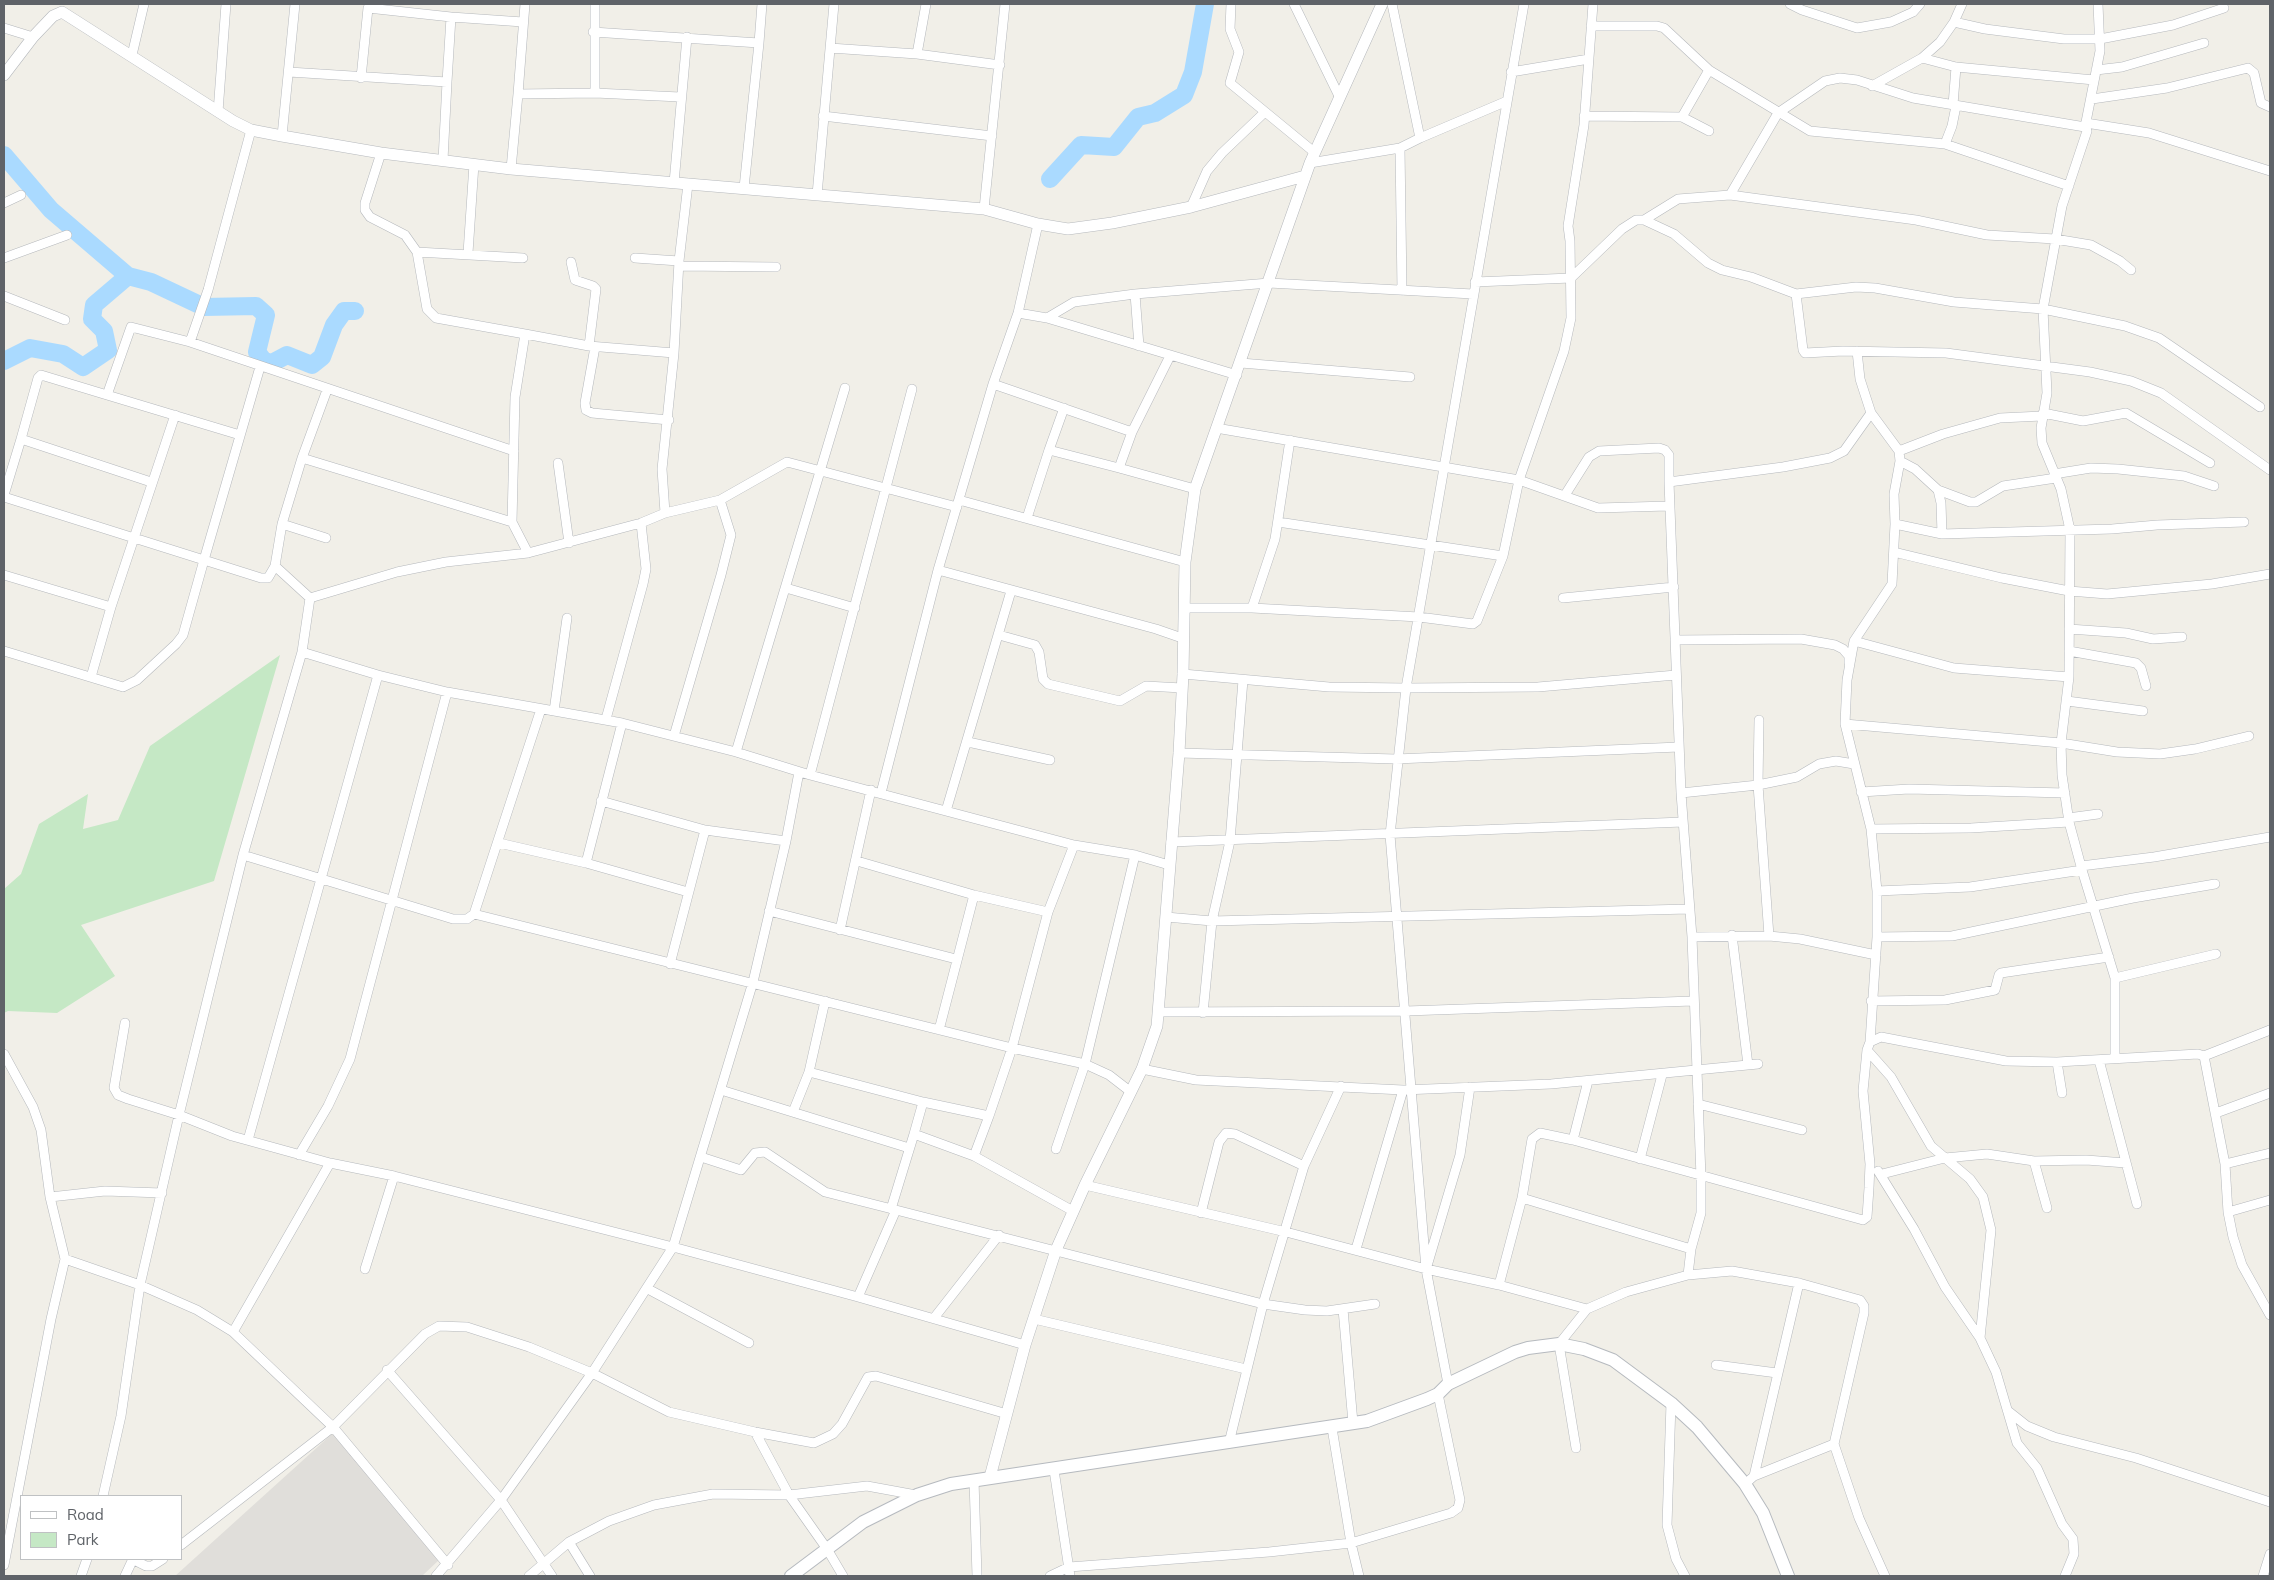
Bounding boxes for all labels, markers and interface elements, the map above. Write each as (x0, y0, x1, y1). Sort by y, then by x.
legend (20, 1495, 182, 1560)
text: Road (67, 1505, 104, 1524)
text: Park (67, 1530, 99, 1549)

